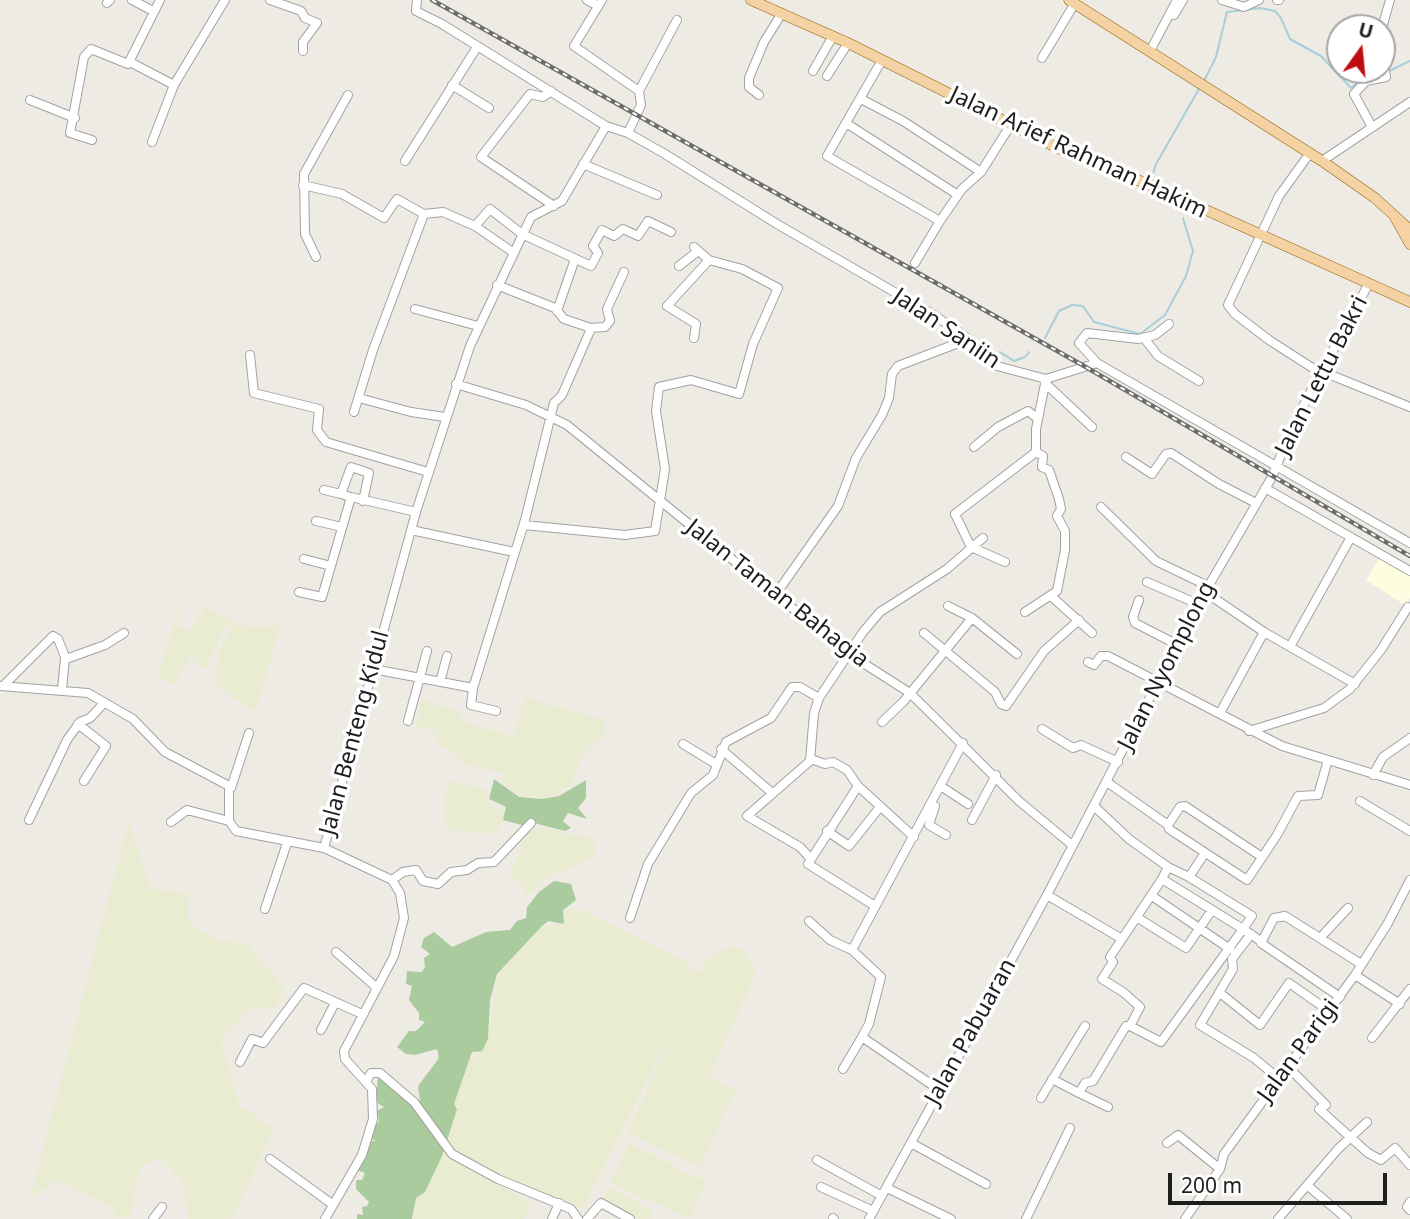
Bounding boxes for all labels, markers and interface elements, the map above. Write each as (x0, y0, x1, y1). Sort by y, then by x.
north arrow (1326, 14, 1396, 84)
text: U (1356, 16, 1376, 45)
street label: Jalan Arief Rahman Hakim (945, 81, 1211, 225)
street label: Jalan Saniin (887, 283, 1005, 375)
street label: Jalan Lettu Bakri (1270, 292, 1374, 460)
street label: Jalan Taman Bahagia (680, 514, 874, 674)
street label: Jalan Nyomplong (1113, 577, 1221, 755)
street label: Jalan Benteng Kidul (314, 628, 396, 838)
street label: Jalan Pabuaran (920, 954, 1022, 1110)
street label: Jalan Parigi (1252, 994, 1346, 1108)
scale bar (1172, 1160, 1391, 1204)
text: 200 m (1181, 1171, 1242, 1199)

